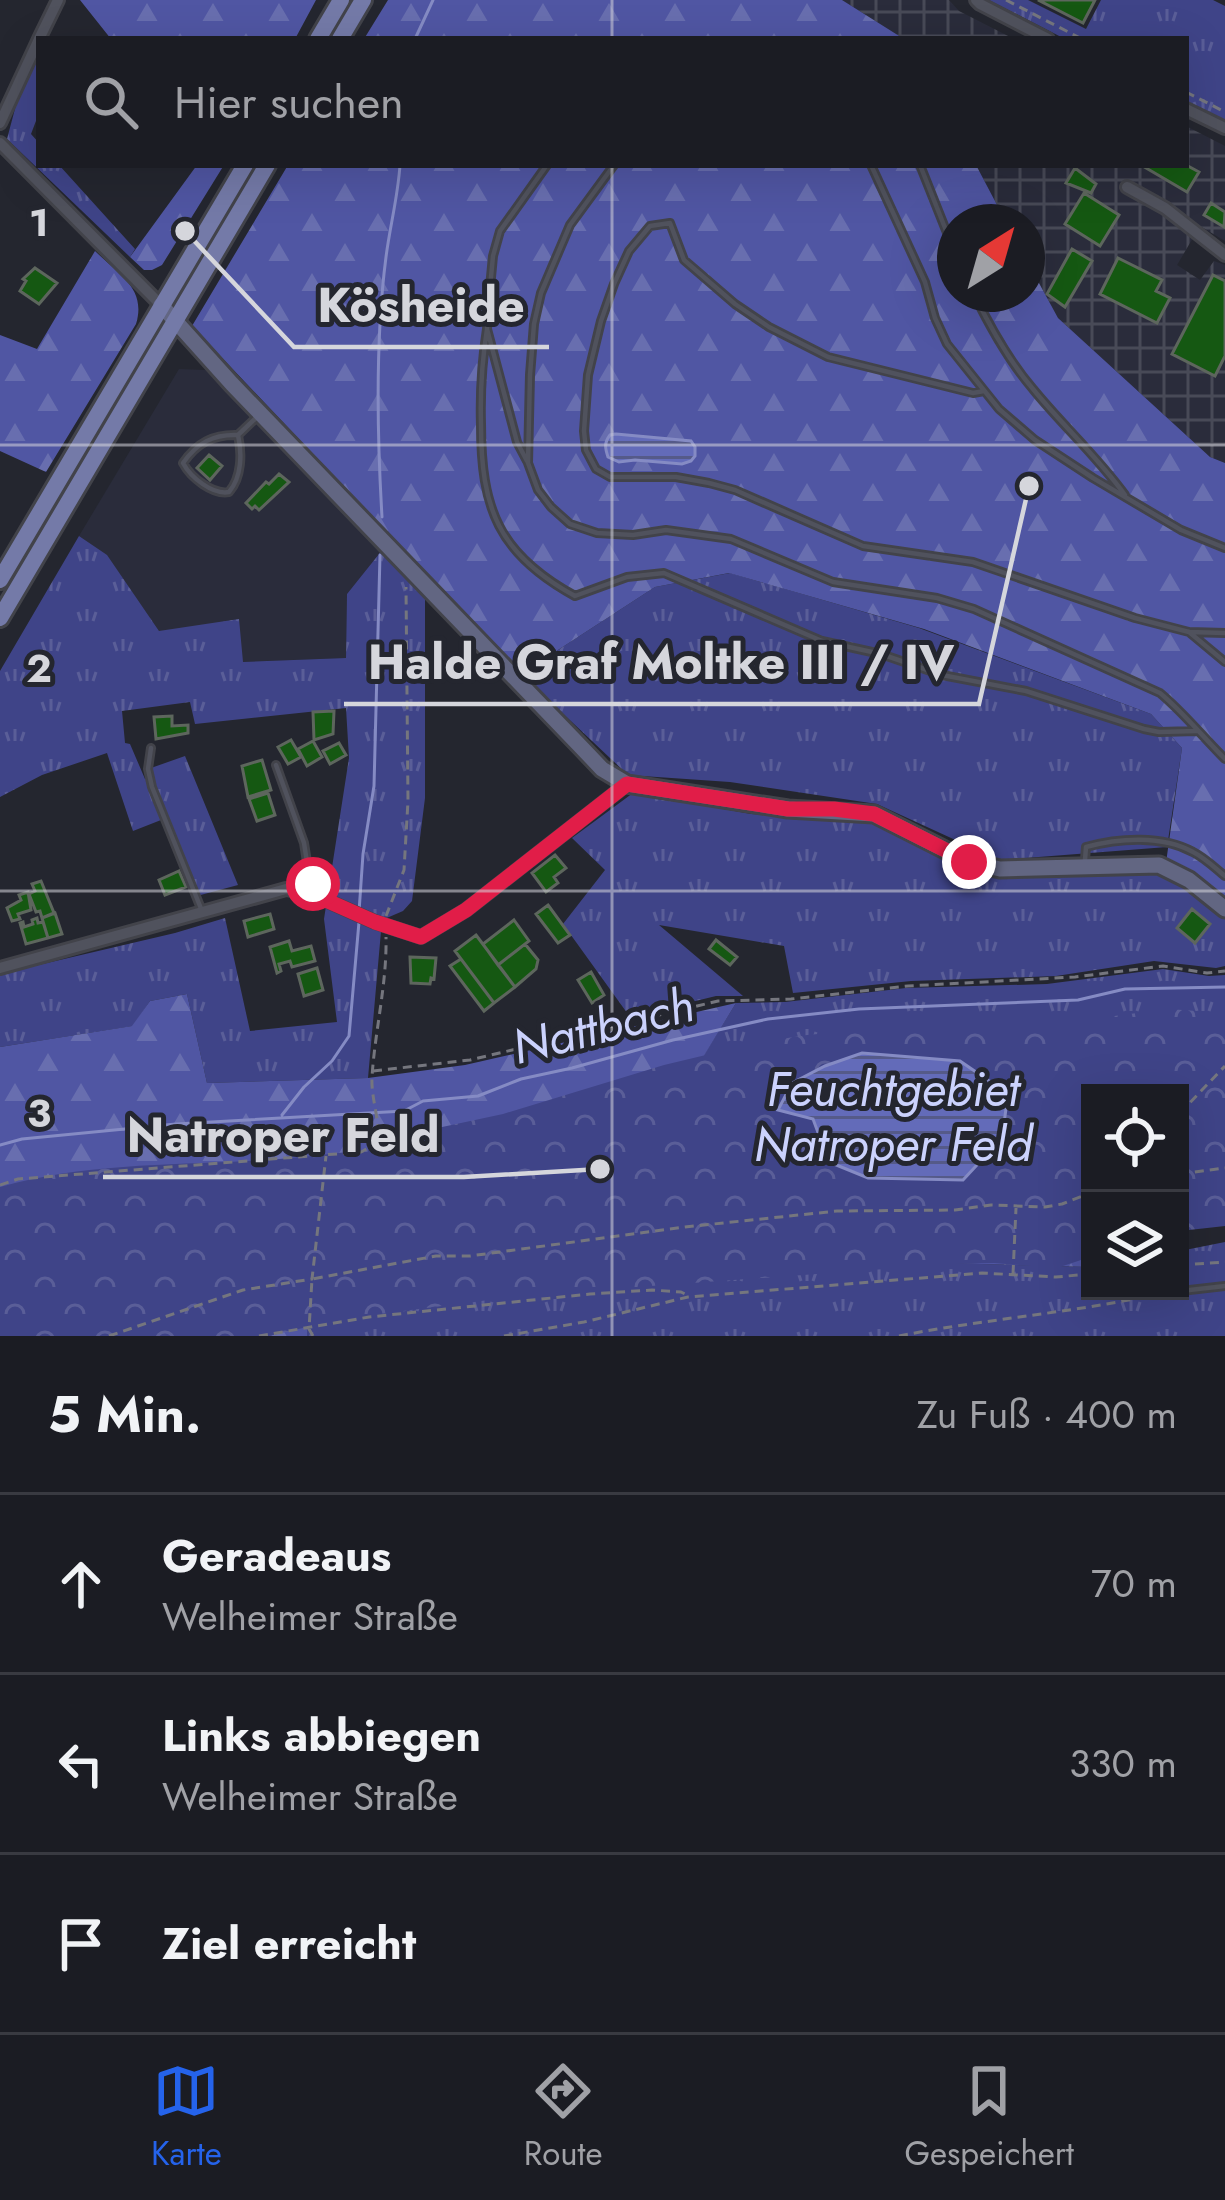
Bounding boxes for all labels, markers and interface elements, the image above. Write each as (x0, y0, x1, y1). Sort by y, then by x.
search box (36, 36, 1189, 168)
icon: search (78, 69, 144, 135)
text: Hier suchen (174, 70, 404, 135)
text: 1 (29, 194, 49, 251)
north arrow (937, 204, 1045, 312)
callout: Kösheide (294, 263, 549, 347)
text: Kösheide (317, 271, 525, 340)
callout: Halde Graf Moltke III / IV (344, 620, 979, 704)
text: Halde Graf Moltke III / IV (368, 628, 955, 697)
text: 2 (26, 640, 52, 697)
route end (942, 835, 996, 889)
route start (286, 857, 340, 911)
water label: Nattbach (505, 970, 701, 1082)
water label: Feuchtgebiet Natroper Feld (754, 1055, 1035, 1179)
map controls (1081, 1084, 1189, 1300)
button: locate (1081, 1084, 1189, 1192)
text: 3 (27, 1085, 51, 1142)
callout: Natroper Feld (103, 1093, 464, 1177)
text: Natroper Feld (126, 1101, 440, 1170)
button: layers (1081, 1192, 1189, 1300)
text: 5 Min. (48, 1377, 201, 1451)
text: Zu Fuß · 400 m (917, 1386, 1177, 1443)
text: Geradeaus (162, 1523, 391, 1588)
icon: ahead (48, 1551, 114, 1617)
text: 70 m (1091, 1555, 1177, 1612)
text: Welheimer Straße (162, 1588, 458, 1645)
text: Links abbiegen (162, 1703, 481, 1768)
icon: left (48, 1731, 114, 1797)
text: 330 m (1069, 1735, 1177, 1792)
text: Welheimer Straße (162, 1768, 458, 1825)
icon: arrive (48, 1911, 114, 1977)
text: Ziel erreicht (162, 1911, 416, 1976)
tab: Karte (151, 2058, 222, 2177)
tab: Route (524, 2058, 602, 2177)
tab: Gespeichert (904, 2058, 1074, 2177)

